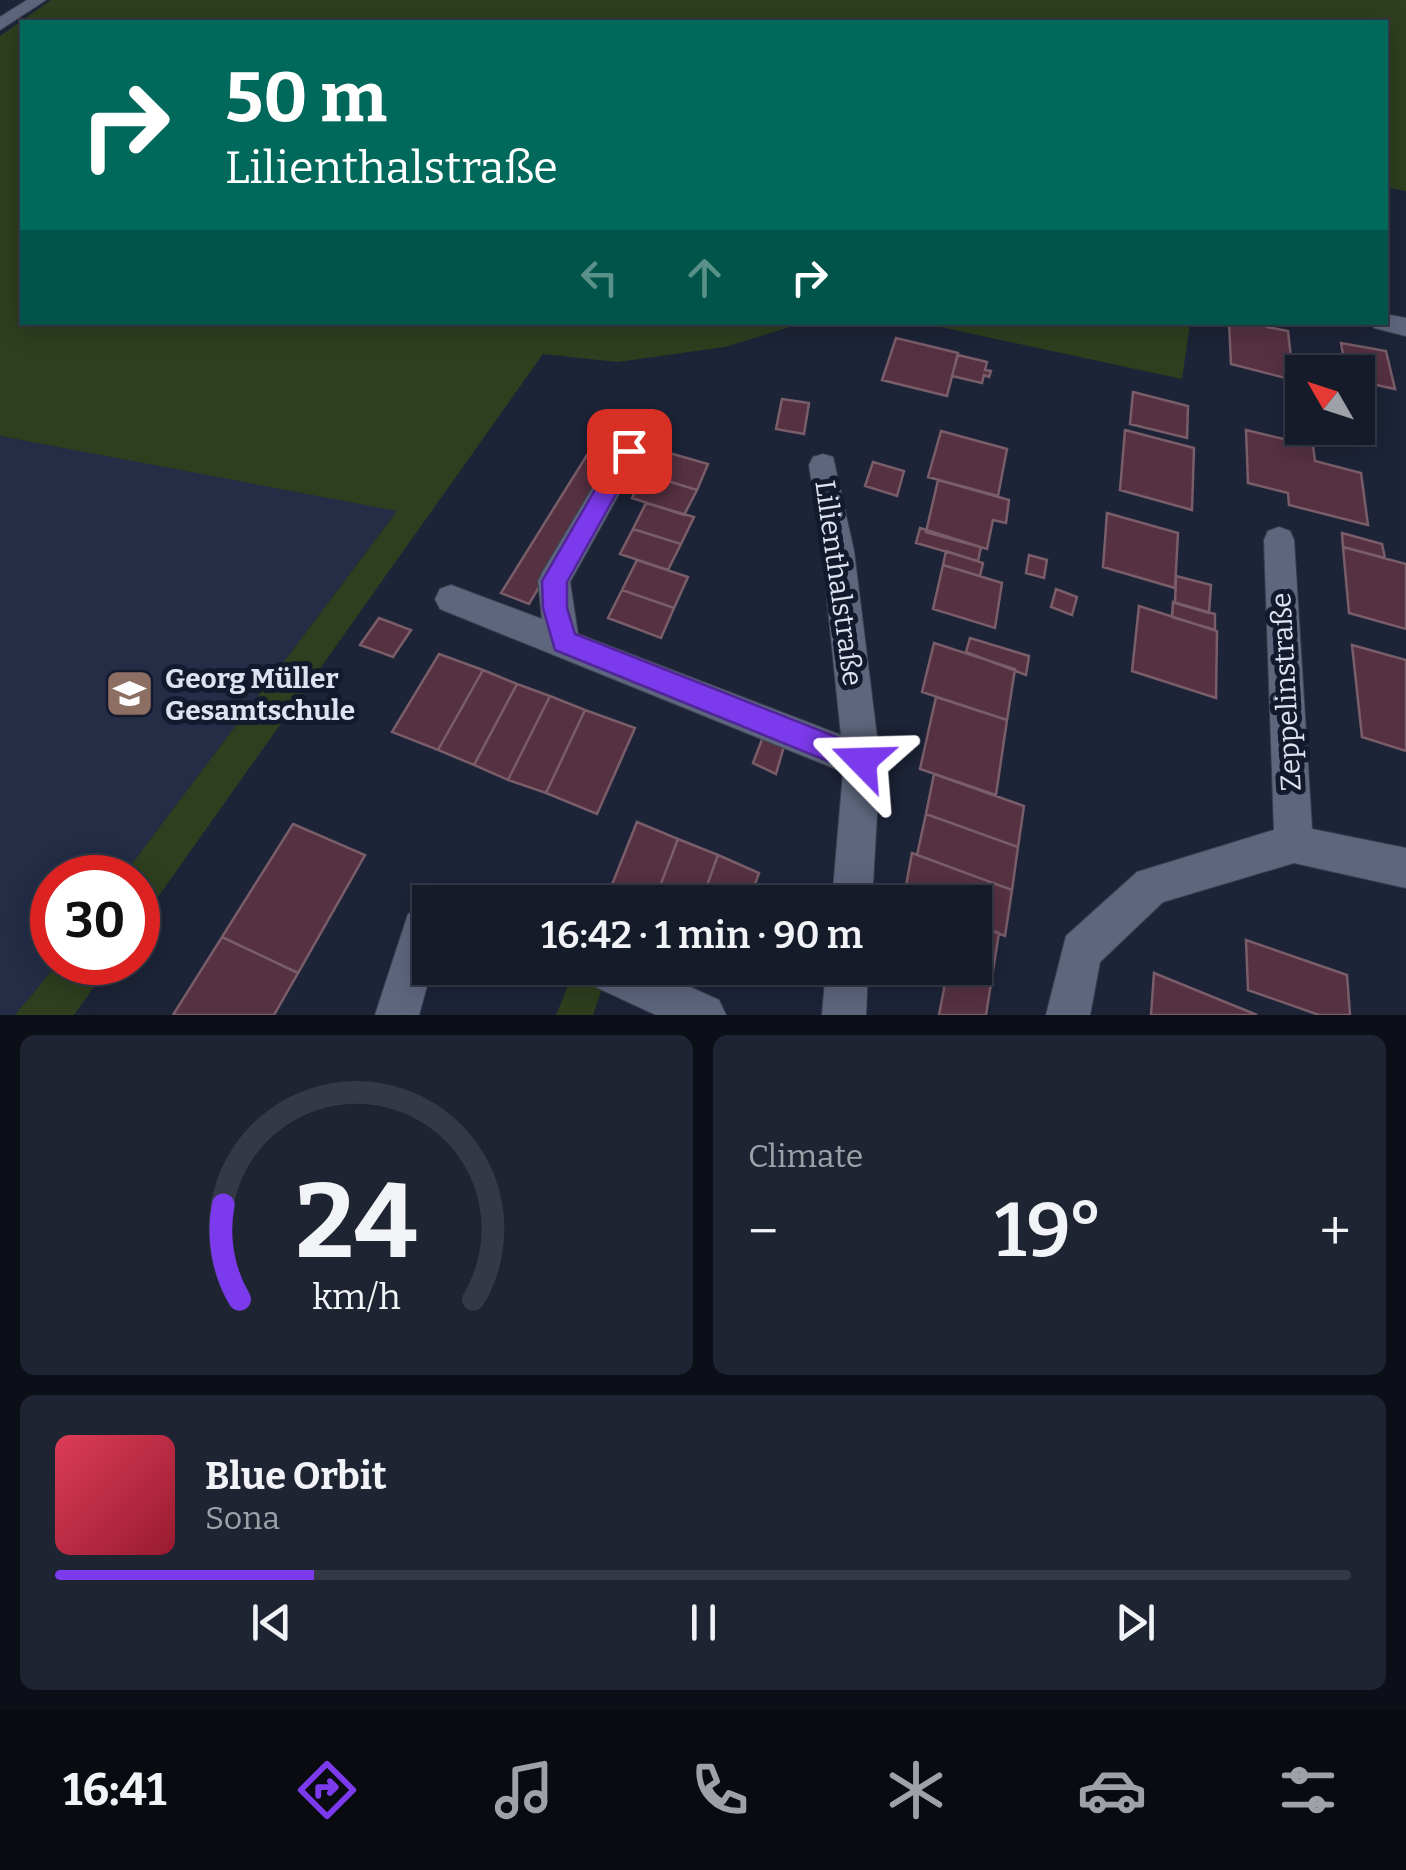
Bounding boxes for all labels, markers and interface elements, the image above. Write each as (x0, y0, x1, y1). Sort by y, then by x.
text: 50 m (225, 56, 387, 140)
icon: right (60, 60, 190, 190)
text: Lilienthalstraße (225, 141, 558, 195)
icon: left (572, 250, 627, 305)
icon: ahead (677, 250, 732, 305)
icon: right (782, 250, 837, 305)
north arrow (1285, 355, 1375, 445)
map controls (1285, 355, 1375, 445)
pin (587, 409, 672, 494)
icon: arrive (602, 424, 657, 479)
street label: Lilienthalstraße (808, 478, 870, 688)
street label: Zeppelinstraße (1264, 592, 1308, 792)
place label: Georg Müller Gesamtschule (165, 662, 355, 727)
school or university icon: Georg Müller Gesamtschule (104, 668, 156, 720)
position arrow (810, 709, 914, 813)
speed limit sign: 30 (30, 855, 160, 985)
text: 16:42 · 1 min · 90 m (541, 912, 863, 958)
text: Climate (748, 1137, 863, 1175)
text: 24 (296, 1160, 417, 1285)
text: 19° (995, 1186, 1103, 1276)
text: − (748, 1199, 778, 1265)
text: + (1320, 1199, 1351, 1265)
text: km/h (312, 1276, 401, 1318)
text: Blue Orbit (205, 1453, 387, 1499)
text: Sona (205, 1499, 280, 1537)
icon: previous (244, 1595, 299, 1650)
icon: pause (676, 1595, 731, 1650)
icon: next (1108, 1595, 1163, 1650)
icon: directions (292, 1755, 362, 1825)
icon: music (489, 1755, 559, 1825)
icon: phone (685, 1755, 755, 1825)
icon: climate (881, 1755, 951, 1825)
icon: car (1077, 1755, 1147, 1825)
icon: filters (1273, 1755, 1343, 1825)
text: 16:41 (63, 1763, 166, 1817)

